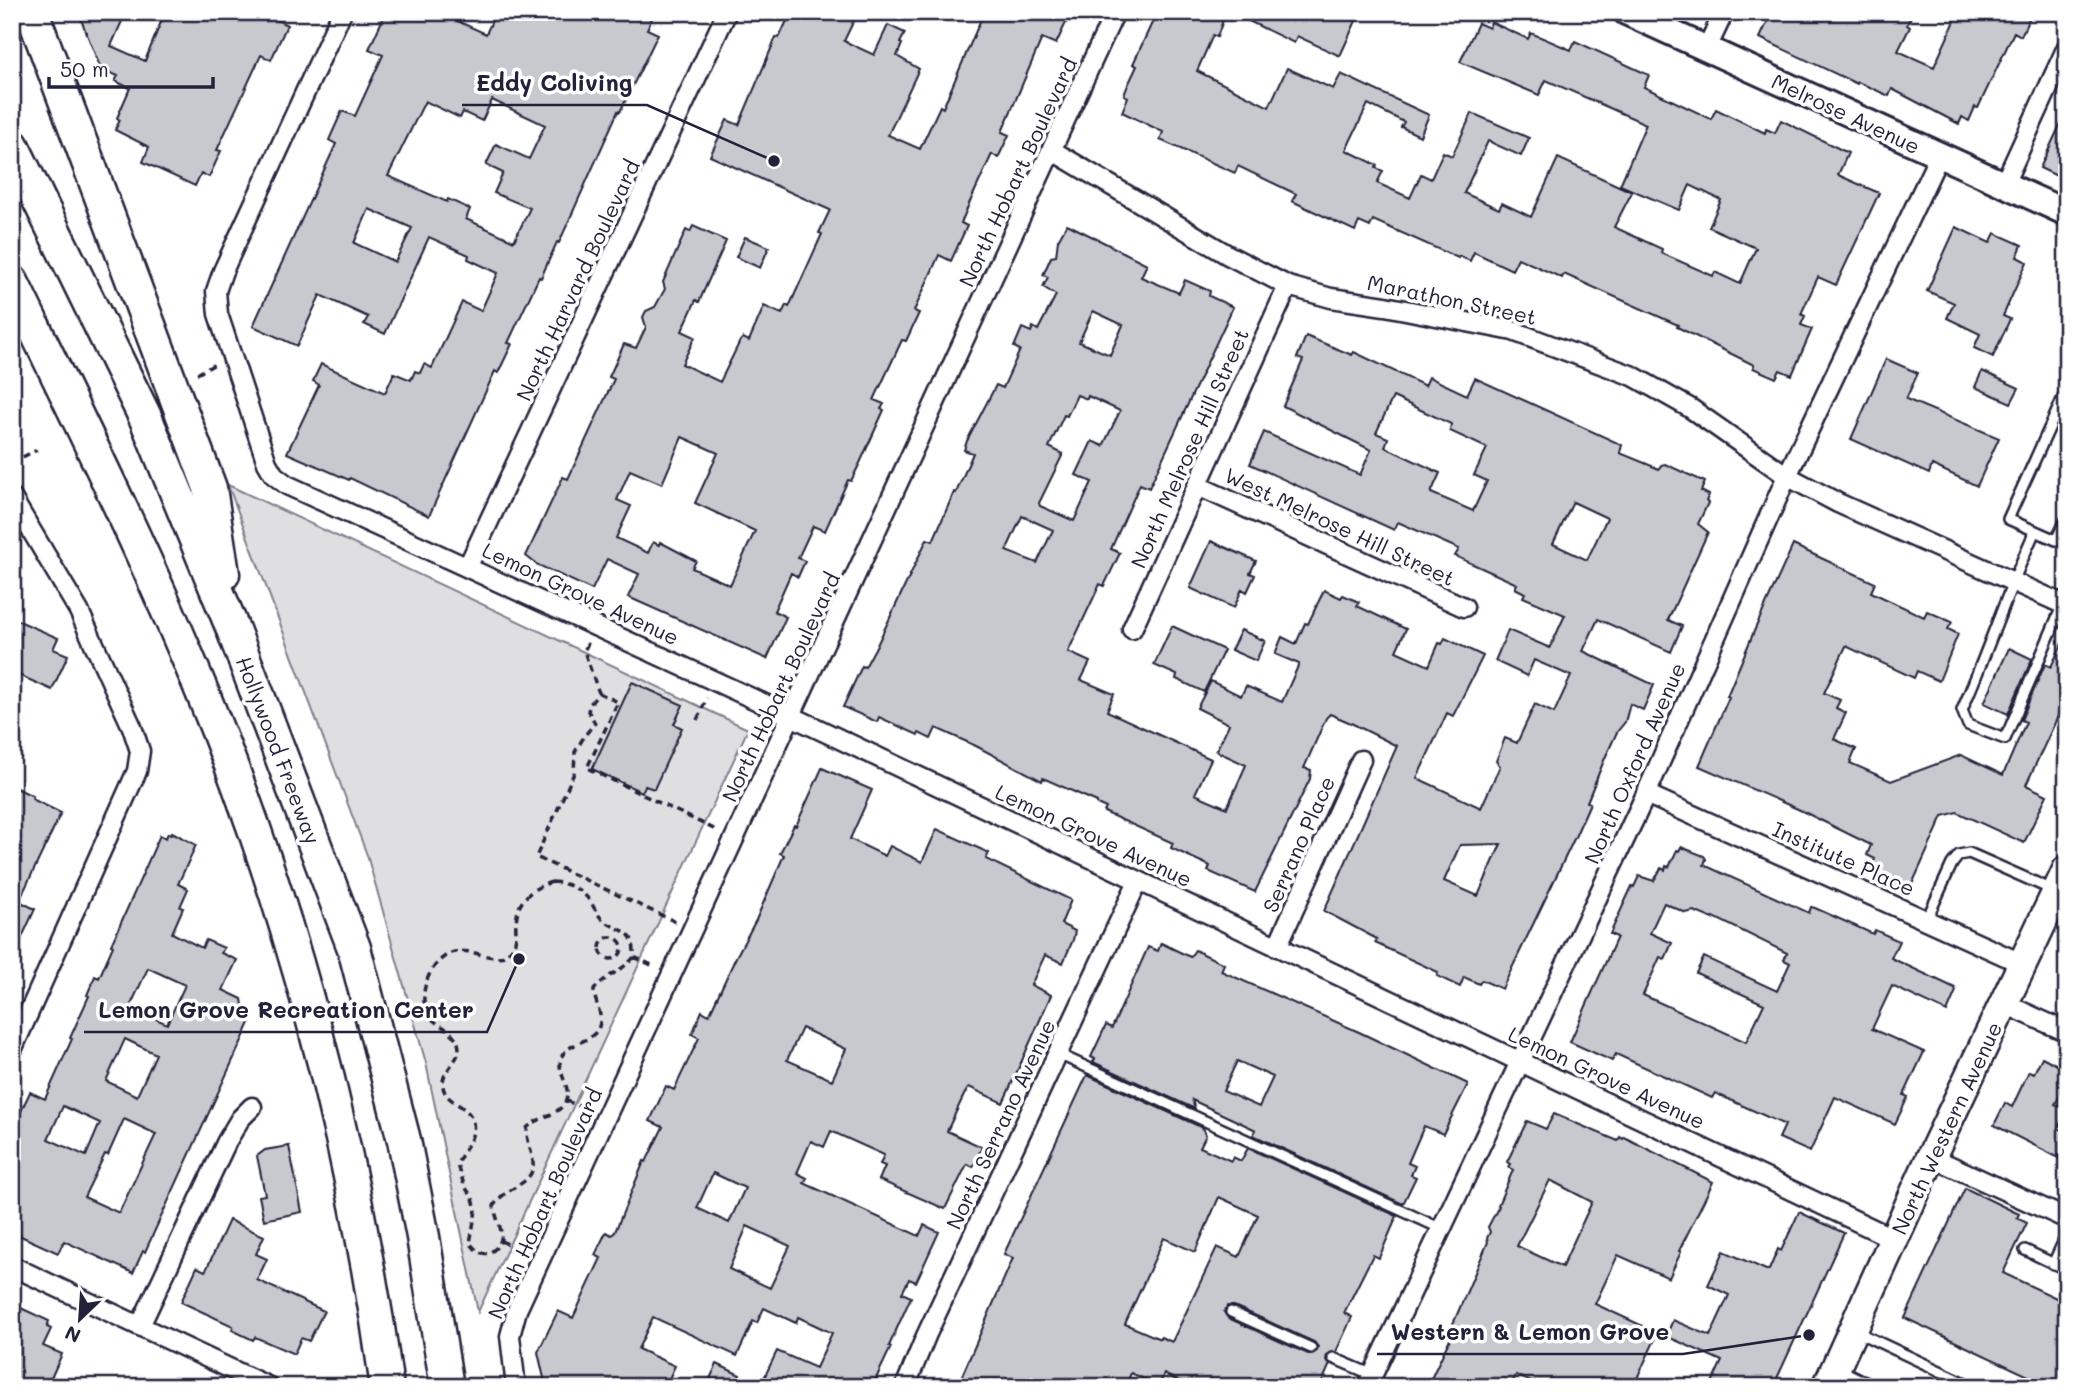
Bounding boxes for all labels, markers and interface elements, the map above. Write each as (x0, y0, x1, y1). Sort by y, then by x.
scale bar (49, 46, 214, 90)
street label: North Hobart Boulevard (952, 53, 1082, 291)
text: 50 m (60, 55, 109, 82)
callout: Eddy Coliving (462, 61, 647, 105)
text: Eddy Coliving (476, 67, 632, 97)
street label: Melrose Avenue (1768, 67, 1924, 159)
street label: North Harvard Boulevard (509, 155, 645, 405)
street label: Marathon Street (1365, 268, 1539, 330)
street label: North Melrose Hill Street (1124, 324, 1254, 572)
street label: West Melrose Hill Street (1221, 461, 1459, 591)
street label: Lemon Grove Avenue (478, 536, 684, 650)
street label: North Hobart Boulevard (715, 568, 845, 806)
street label: Hollywood Freeway (231, 652, 327, 848)
street label: North Oxford Avenue (1577, 658, 1691, 868)
street label: Serrano Place (1256, 772, 1340, 916)
street label: Lemon Grove Avenue (991, 778, 1197, 892)
street label: Institute Place (1769, 815, 1919, 901)
callout: Lemon Grove Recreation Center (84, 988, 487, 1032)
text: Lemon Grove Recreation Center (98, 994, 474, 1024)
street label: North Serrano Avenue (939, 1015, 1061, 1233)
street label: North Western Avenue (1885, 1017, 2007, 1239)
street label: Lemon Grove Avenue (1504, 1020, 1710, 1134)
street label: North Hobart Boulevard (481, 1083, 607, 1323)
north arrow (46, 1284, 116, 1354)
callout: Western & Lemon Grove (1377, 1310, 1683, 1354)
text: Western & Lemon Grove (1391, 1316, 1669, 1346)
text: N (61, 1320, 84, 1349)

